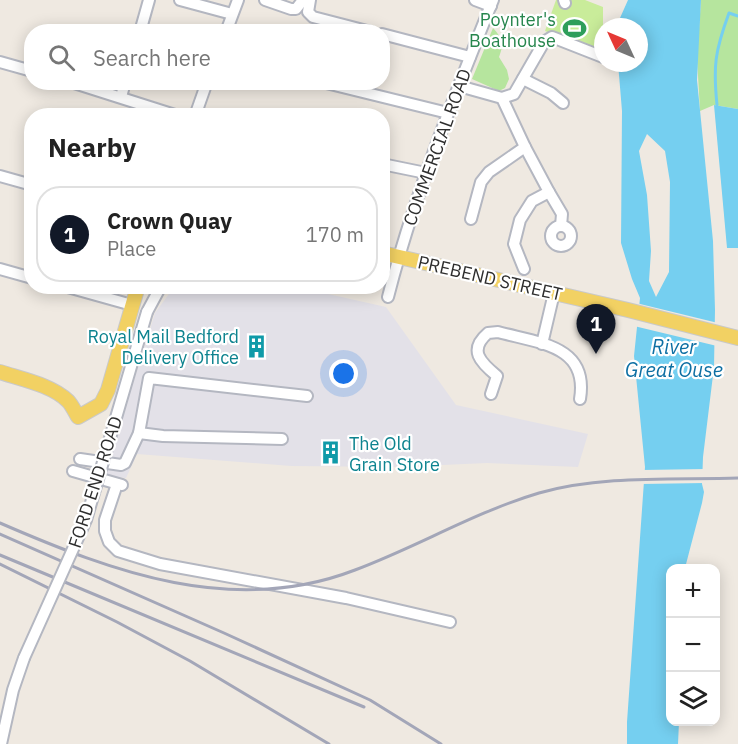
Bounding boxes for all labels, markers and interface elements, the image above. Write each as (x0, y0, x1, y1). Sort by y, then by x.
place label: Poynter's Boathouse (469, 8, 556, 52)
sports icon: Poynter's Boathouse (561, 16, 587, 42)
north arrow (594, 18, 648, 72)
search box (24, 24, 390, 90)
icon: search (45, 41, 78, 74)
text: Search here (93, 43, 211, 72)
street label: COMMERCIAL ROAD (398, 65, 476, 229)
text: Nearby (48, 130, 136, 164)
text: Crown Quay (107, 206, 232, 235)
text: 1 (64, 221, 76, 248)
text: 170 m (306, 221, 364, 248)
text: Place (107, 235, 156, 262)
street label: PREBEND STREET (416, 250, 564, 306)
pin: 1 (576, 304, 616, 354)
place label: Royal Mail Bedford Delivery Office (88, 325, 239, 369)
building icon: Royal Mail Bedford Delivery Office (244, 333, 270, 359)
water label: River Great Ouse (625, 333, 723, 383)
your location (329, 359, 358, 388)
street label: FORD END ROAD (63, 413, 127, 551)
place label: The Old Grain Store (349, 432, 440, 476)
building icon: The Old Grain Store (318, 440, 344, 466)
map controls (666, 564, 720, 726)
button: + (666, 564, 720, 618)
button: − (666, 618, 720, 672)
button: layers (666, 672, 720, 726)

